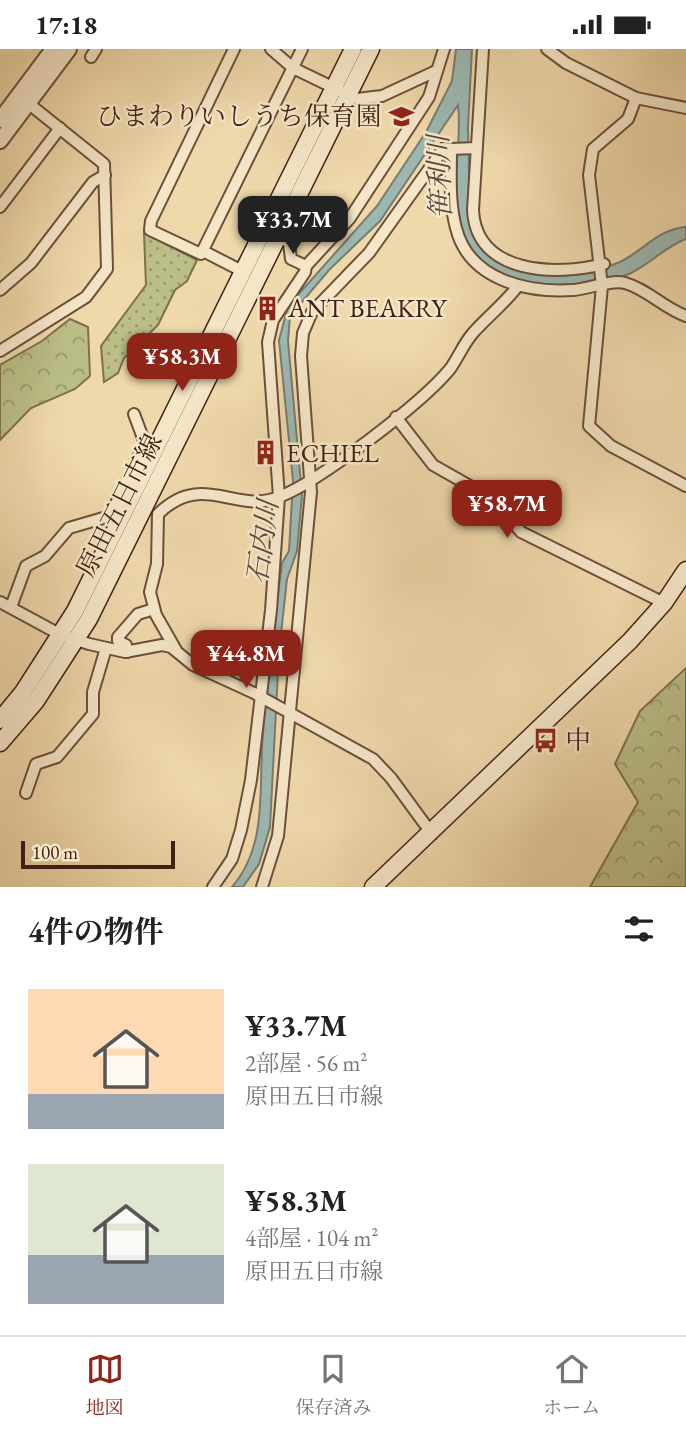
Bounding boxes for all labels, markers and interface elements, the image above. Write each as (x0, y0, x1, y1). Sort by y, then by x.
text: 17:18 (35, 8, 97, 42)
place label: ひまわりいしうち保育園 (96, 99, 382, 133)
school or university icon: ひまわりいしうち保育園 (388, 102, 416, 130)
water label: 笹利川 (419, 131, 458, 220)
pin: ¥33.7M (236, 197, 350, 256)
text: ¥33.7M (254, 204, 332, 234)
place label: ANT BEAKRY (287, 291, 448, 325)
building icon: ANT BEAKRY (254, 294, 282, 322)
pin: ¥58.3M (125, 333, 239, 393)
text: ¥58.3M (143, 341, 221, 371)
street label: 原田五日市線 (68, 428, 170, 582)
place label: ECHIEL (286, 436, 379, 470)
building icon: ECHIEL (252, 439, 280, 467)
pin: ¥58.7M (450, 481, 564, 540)
text: ¥58.7M (468, 488, 546, 518)
water label: 石内川 (238, 495, 286, 586)
pin: ¥44.8M (189, 631, 303, 690)
text: ¥44.8M (207, 638, 285, 668)
place label: 中 (565, 723, 591, 757)
bus stop icon: 中 (531, 726, 559, 754)
scale bar (21, 838, 175, 870)
text: 100 m (32, 840, 78, 865)
icon: filters (620, 910, 658, 948)
text: 4件の物件 (28, 912, 164, 951)
text: ¥33.7M (245, 1006, 347, 1045)
icon: home (84, 1017, 168, 1101)
text: 2部屋 · 56 m² (245, 1048, 367, 1078)
text: 原田五日市線 (245, 1081, 383, 1111)
text: ¥58.3M (245, 1181, 347, 1220)
icon: home (84, 1192, 168, 1276)
text: 4部屋 · 104 m² (245, 1223, 378, 1253)
text: 原田五日市線 (245, 1256, 383, 1286)
tab: 地図 (86, 1350, 124, 1420)
tab: 保存済み (295, 1350, 371, 1420)
tab: ホーム (543, 1350, 600, 1420)

